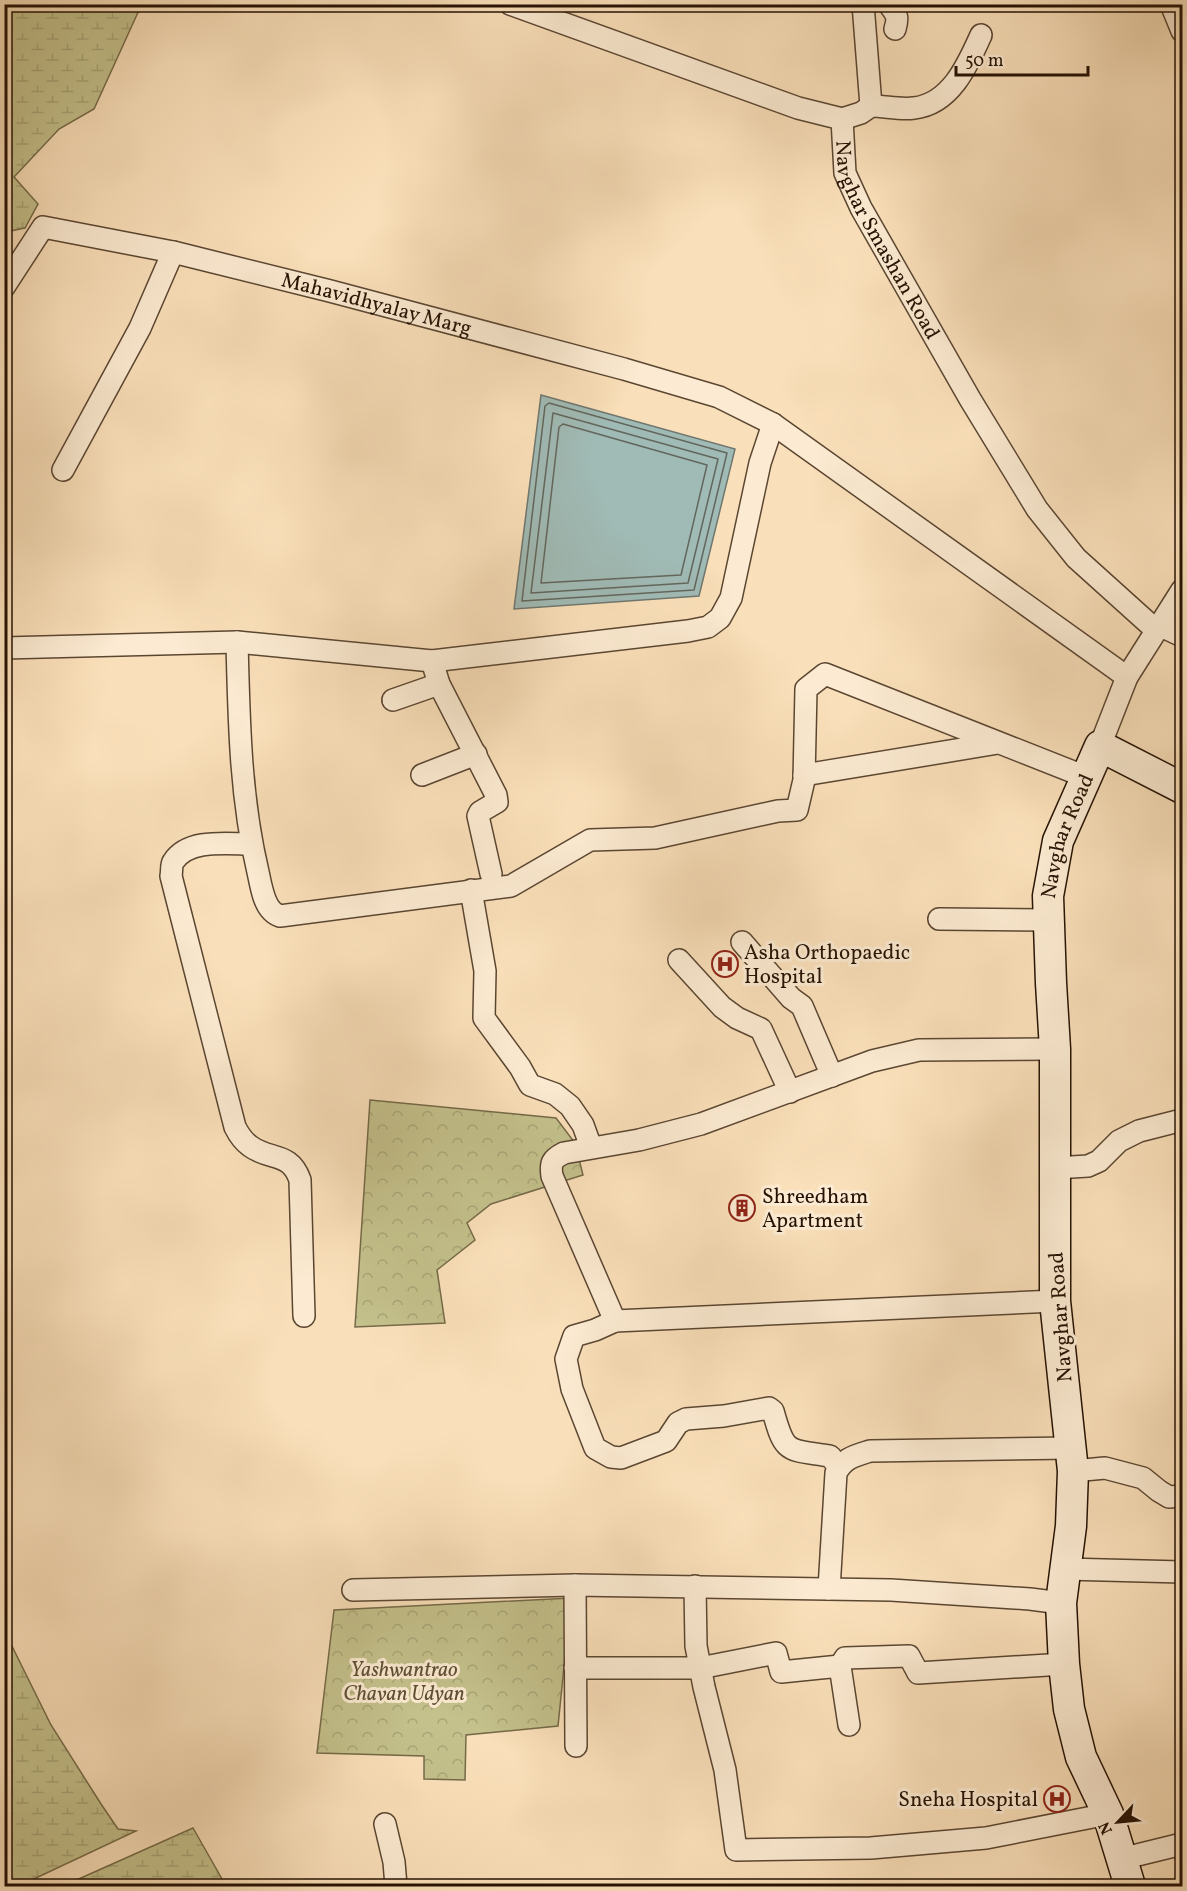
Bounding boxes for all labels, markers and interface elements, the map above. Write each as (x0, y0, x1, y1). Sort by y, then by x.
scale bar (956, 39, 1088, 77)
text: 50 m (965, 49, 1004, 74)
street label: Navghar Smashan Road (827, 140, 946, 345)
street label: Mahavidhyalay Marg (278, 266, 475, 344)
street label: Navghar Road (1035, 769, 1102, 901)
place label: Asha Orthopaedic Hospital (744, 939, 910, 992)
hospital icon: Asha Orthopaedic Hospital (710, 949, 740, 979)
place label: Shreedham Apartment (762, 1183, 868, 1236)
building icon: Shreedham Apartment (727, 1193, 757, 1223)
street label: Navghar Road (1042, 1251, 1081, 1383)
park label: Yashwantrao Chavan Udyan (343, 1656, 465, 1709)
hospital icon: Sneha Hospital (1042, 1784, 1072, 1814)
place label: Sneha Hospital (898, 1786, 1038, 1815)
north arrow (1088, 1792, 1148, 1852)
text: N (1094, 1817, 1119, 1838)

